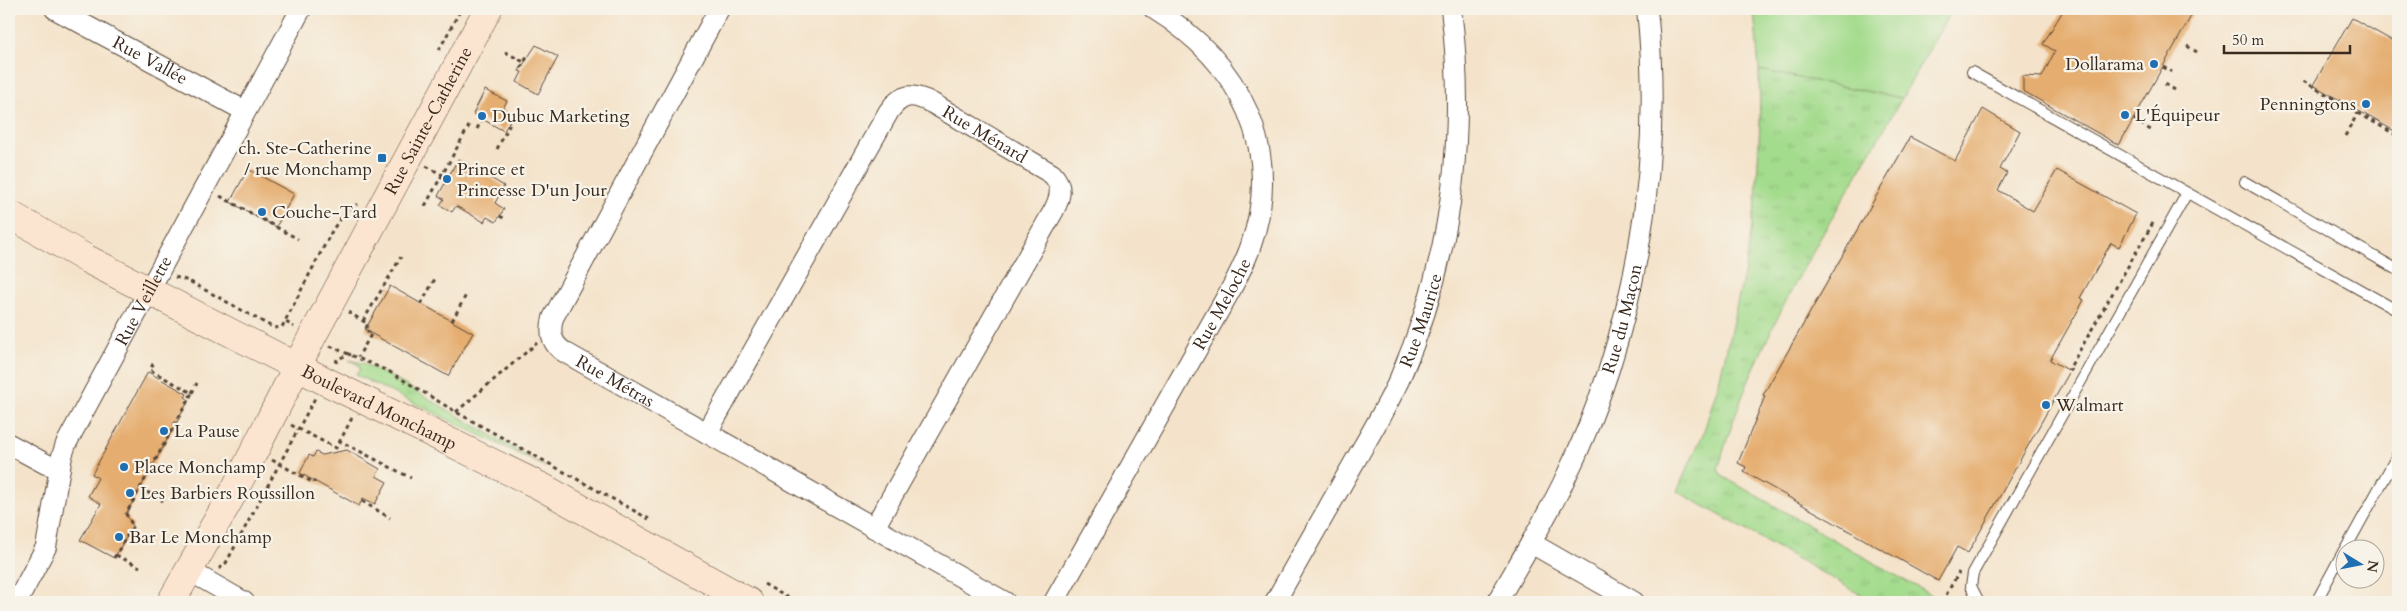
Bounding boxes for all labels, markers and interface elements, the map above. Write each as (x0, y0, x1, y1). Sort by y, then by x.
scale bar (2224, 22, 2351, 54)
street label: Rue Vallée (108, 30, 192, 91)
text: 50 m (2232, 30, 2264, 50)
street label: Rue Sainte-Catherine (379, 42, 479, 199)
place label: Dollarama (2065, 52, 2144, 77)
marker: Dollarama (2148, 58, 2160, 70)
place label: Penningtons (2260, 92, 2356, 117)
marker: Penningtons (2360, 98, 2372, 110)
street label: Rue Ménard (937, 100, 1032, 170)
place label: L'Équipeur (2135, 103, 2220, 128)
place label: Dubuc Marketing (492, 104, 630, 129)
marker: L'Équipeur (2119, 109, 2131, 121)
marker: Dubuc Marketing (476, 110, 488, 122)
place label: ch. Ste-Catherine / rue Monchamp (238, 136, 372, 182)
marker: ch. Ste-Catherine / rue Monchamp (376, 152, 388, 164)
place label: Prince et Princesse D'un Jour (457, 157, 607, 203)
marker: Prince et Princesse D'un Jour (441, 173, 453, 185)
place label: Couche-Tard (272, 200, 377, 225)
marker: Couche-Tard (256, 206, 268, 218)
street label: Rue Veillette (109, 252, 178, 350)
street label: Rue Meloche (1187, 254, 1257, 355)
street label: Rue du Maçon (1596, 261, 1649, 377)
street label: Rue Maurice (1394, 271, 1449, 371)
street label: Rue Métras (571, 349, 659, 414)
street label: Boulevard Monchamp (297, 359, 461, 457)
place label: Walmart (2055, 393, 2124, 418)
marker: Walmart (2040, 399, 2052, 411)
place label: La Pause (174, 419, 240, 444)
marker: La Pause (158, 425, 170, 437)
place label: Place Monchamp (134, 455, 266, 480)
marker: Place Monchamp (118, 461, 130, 473)
place label: Les Barbiers Roussillon (140, 481, 316, 506)
marker: Les Barbiers Roussillon (124, 487, 136, 499)
place label: Bar Le Monchamp (129, 525, 272, 550)
marker: Bar Le Monchamp (113, 531, 125, 543)
north arrow (2334, 538, 2384, 588)
text: N (2362, 559, 2383, 574)

